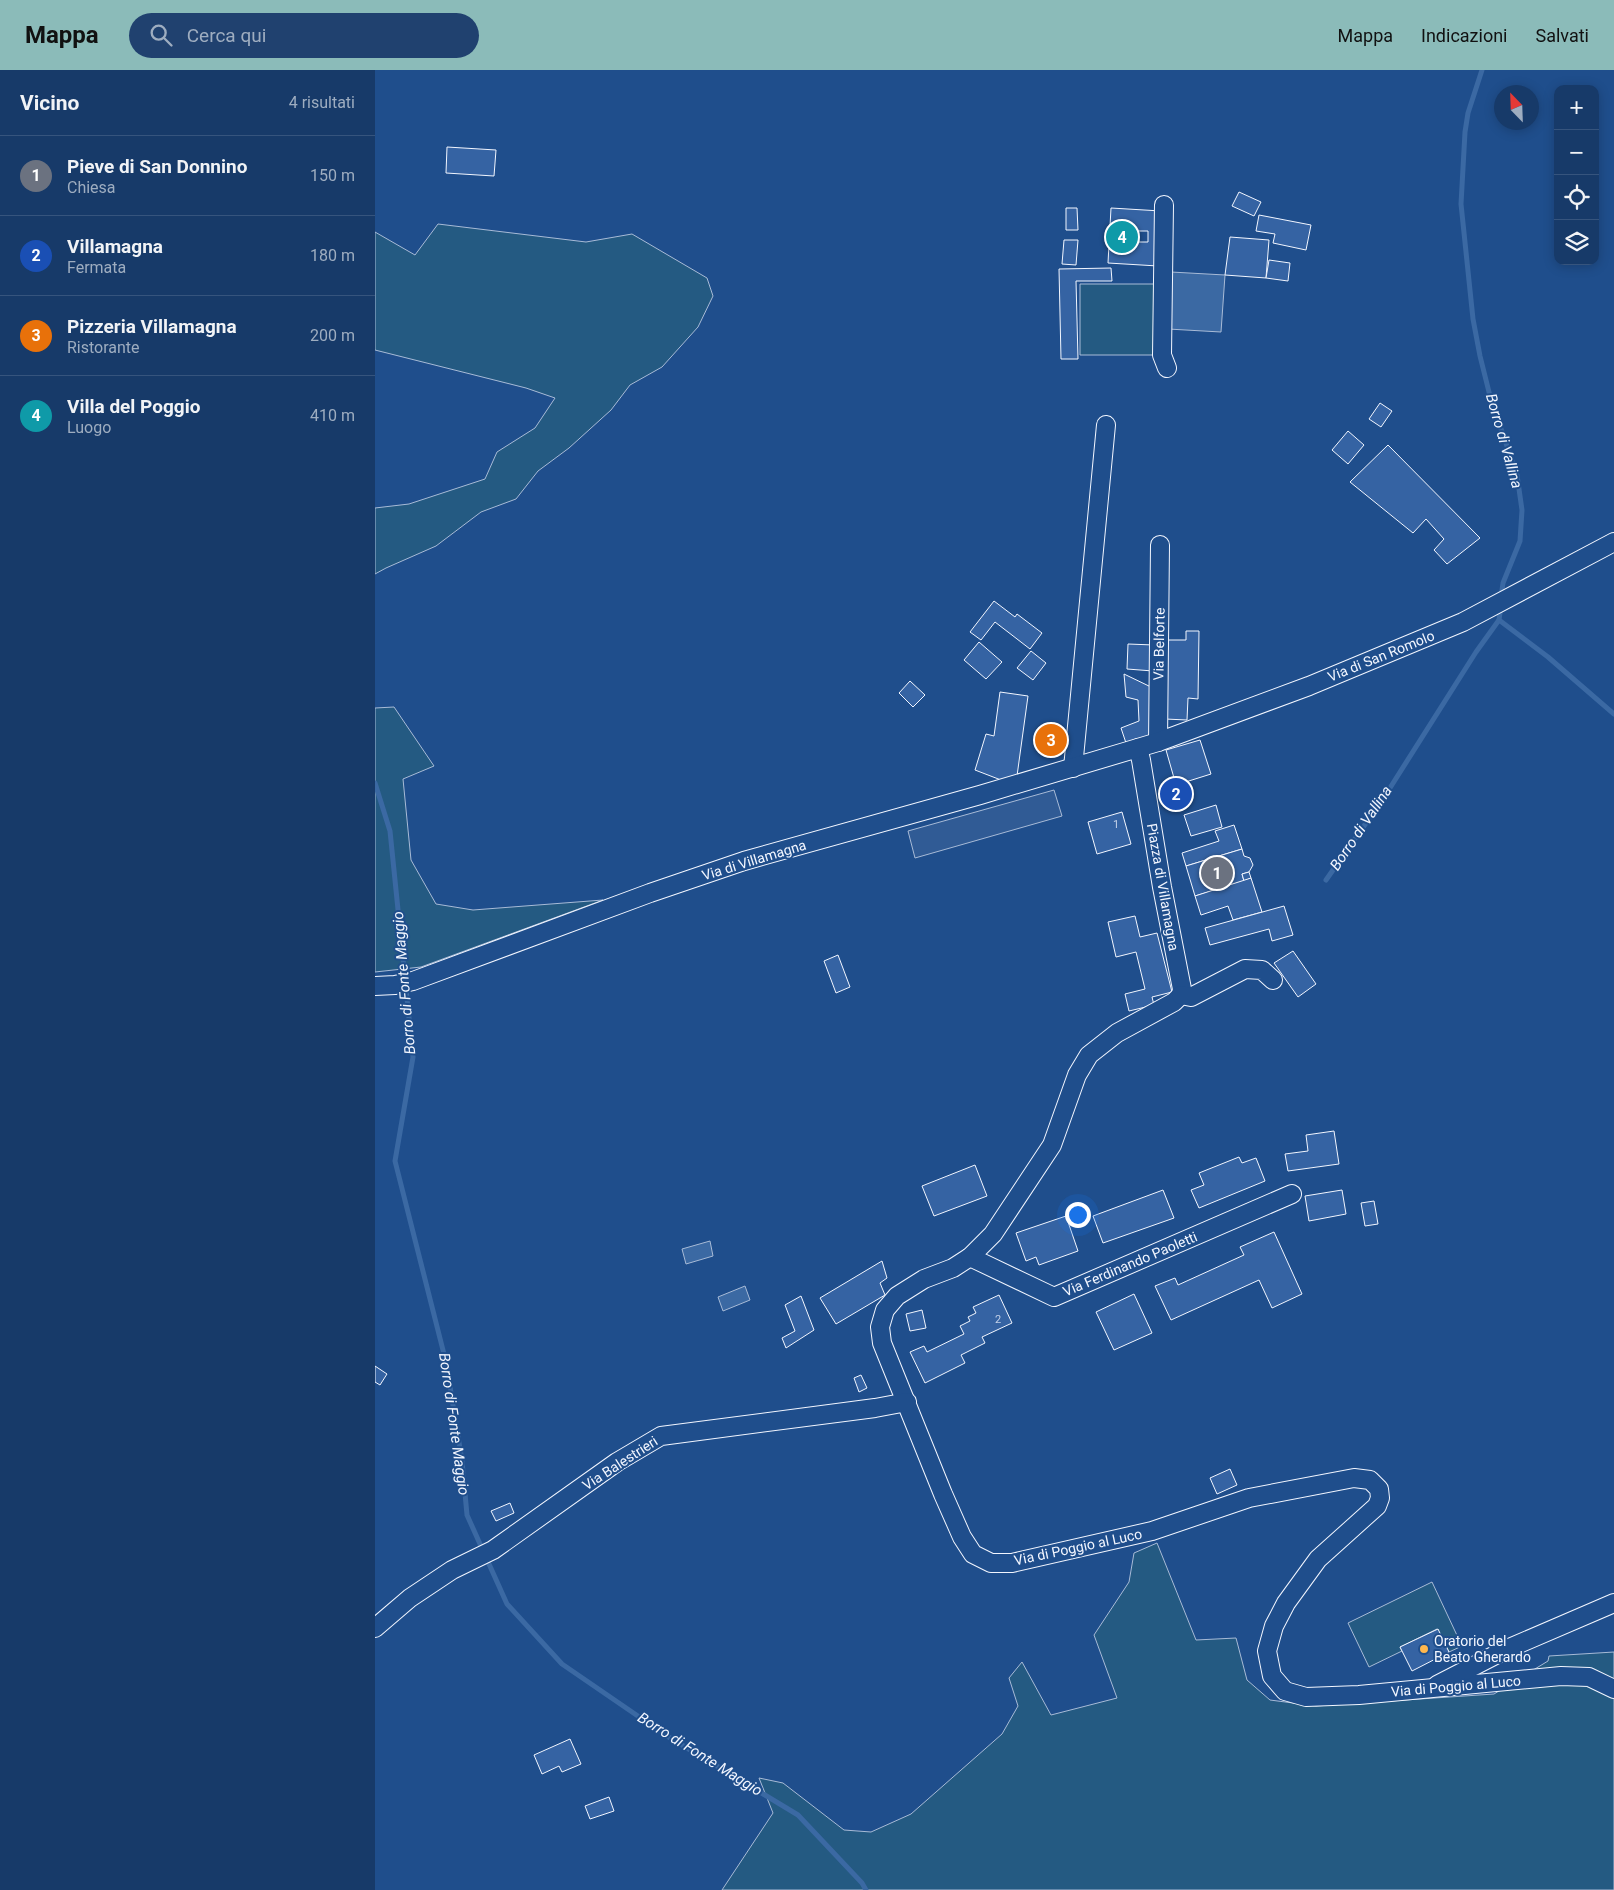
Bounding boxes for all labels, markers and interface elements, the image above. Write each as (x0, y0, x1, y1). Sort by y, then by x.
search box (129, 13, 479, 58)
text: Mappa (25, 21, 99, 49)
icon: search (147, 21, 175, 49)
text: Cerca qui (187, 24, 266, 47)
text: Mappa (1338, 25, 1393, 46)
text: Indicazioni (1421, 25, 1508, 46)
text: Salvati (1536, 25, 1589, 46)
north arrow (1494, 85, 1539, 130)
map controls (1554, 85, 1599, 265)
button: + (1554, 85, 1599, 130)
text: Vicino (20, 91, 79, 115)
text: 4 risultati (289, 93, 355, 112)
button: − (1554, 130, 1599, 175)
text: Pieve di San Donnino (67, 155, 247, 178)
text: 1 (31, 166, 41, 185)
text: 150 m (310, 166, 355, 185)
button: locate (1554, 175, 1599, 220)
text: Chiesa (67, 178, 116, 197)
pin: 4 (1106, 218, 1138, 256)
button: layers (1554, 220, 1599, 265)
text: Villamagna (67, 235, 163, 258)
text: 2 (31, 246, 41, 265)
text: 180 m (310, 246, 355, 265)
text: Fermata (67, 258, 126, 277)
text: Pizzeria Villamagna (67, 315, 237, 338)
text: 3 (31, 326, 41, 345)
text: 200 m (310, 326, 355, 345)
text: Ristorante (67, 338, 140, 357)
water label: Borro di Vallina (1482, 391, 1526, 491)
text: Villa del Poggio (67, 395, 200, 418)
text: 4 (31, 406, 41, 425)
text: 410 m (310, 406, 355, 425)
text: Luogo (67, 418, 111, 437)
street label: Via Belforte (1150, 607, 1168, 681)
street label: Via di San Romolo (1325, 627, 1437, 685)
pin: 3 (1035, 721, 1067, 759)
pin: 2 (1160, 775, 1192, 813)
water label: Borro di Vallina (1326, 782, 1396, 874)
house number: 1 (1113, 818, 1119, 831)
street label: Piazza di Villamagna (1144, 822, 1182, 952)
street label: Via di Villamagna (700, 837, 808, 883)
pin: 1 (1201, 854, 1233, 892)
water label: Borro di Fonte Maggio (389, 911, 419, 1055)
your location (1065, 1202, 1091, 1228)
street label: Via Ferdinando Paoletti (1060, 1228, 1200, 1300)
house number: 2 (995, 1313, 1001, 1326)
water label: Borro di Fonte Maggio (435, 1352, 473, 1496)
street label: Via Balestrieri (580, 1433, 660, 1493)
street label: Via di Poggio al Luco (1013, 1526, 1143, 1568)
place label: Oratorio del Beato Gherardo (1434, 1633, 1531, 1665)
marker: Oratorio del Beato Gherardo (1418, 1643, 1430, 1655)
street label: Via di Poggio al Luco (1390, 1672, 1522, 1700)
water label: Borro di Fonte Maggio (634, 1708, 766, 1800)

